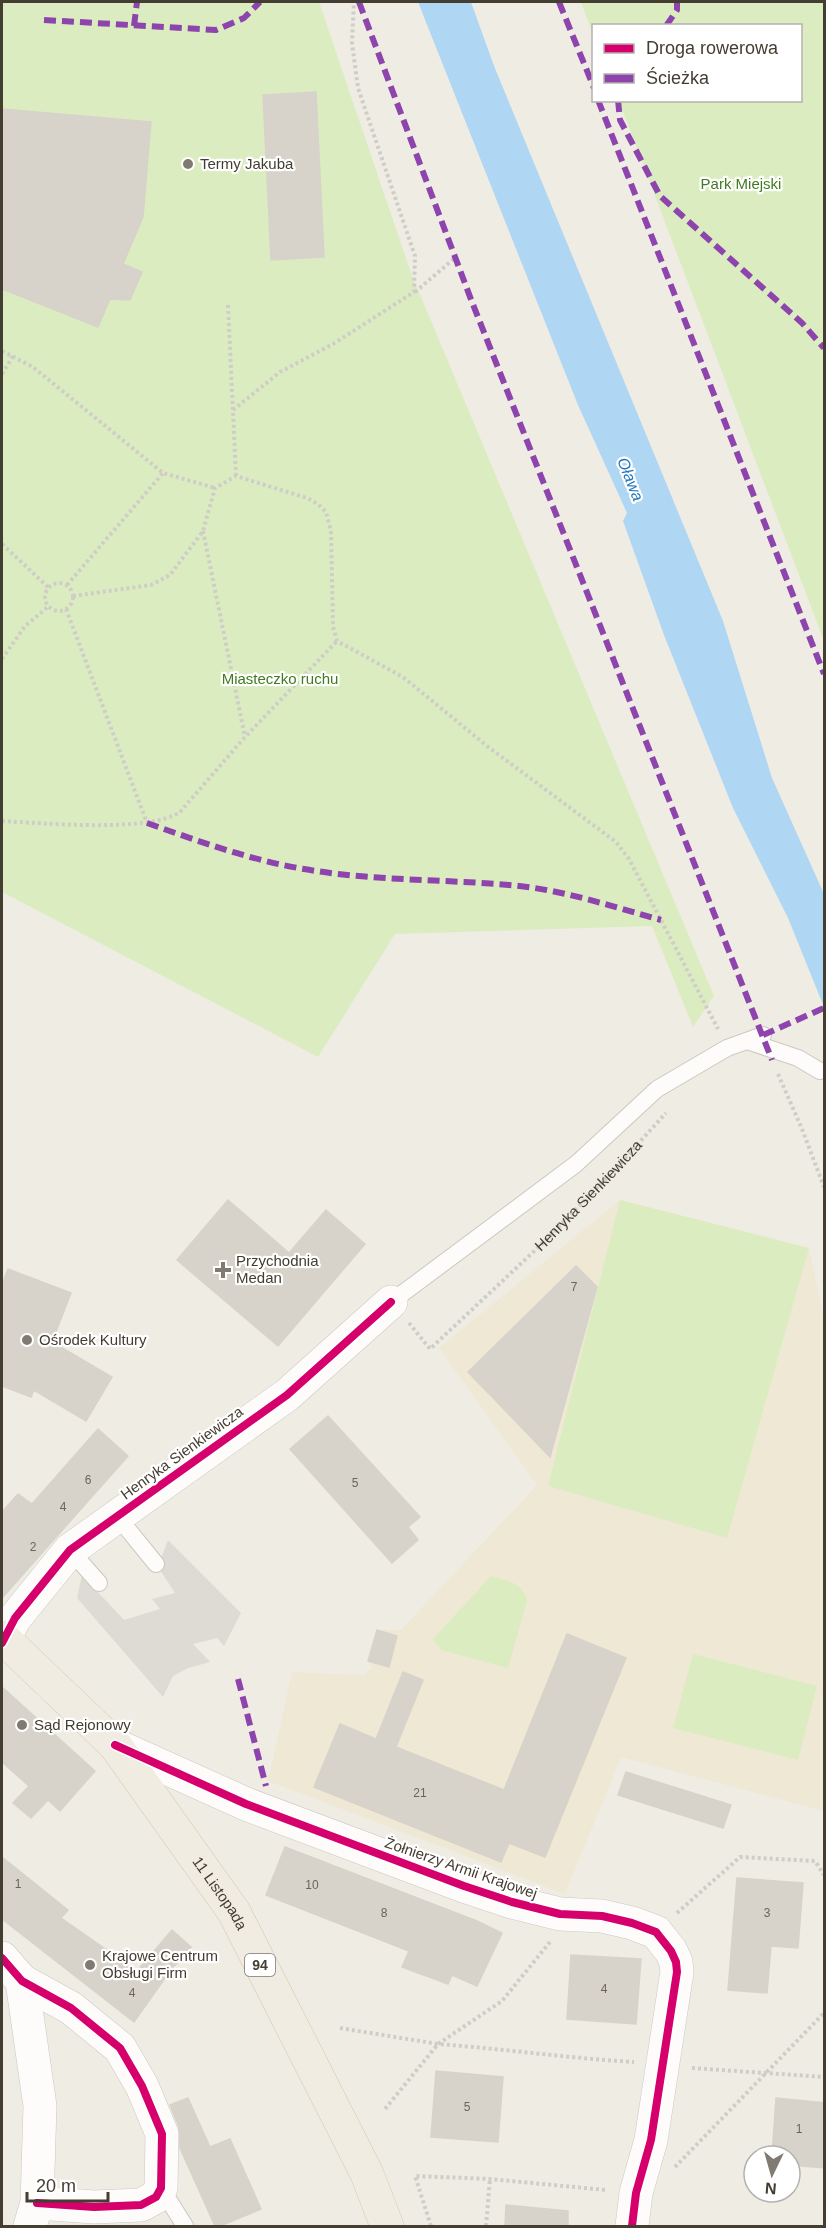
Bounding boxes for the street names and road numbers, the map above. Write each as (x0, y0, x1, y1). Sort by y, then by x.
street label: Henryka Sienkiewicza (531, 1136, 645, 1254)
street label: Henryka Sienkiewicza (117, 1402, 247, 1503)
street label: Żołnierzy Armii Krajowej (383, 1833, 540, 1902)
street label: 11 Listopada (189, 1853, 251, 1933)
road number: 94 (245, 1954, 275, 1976)

